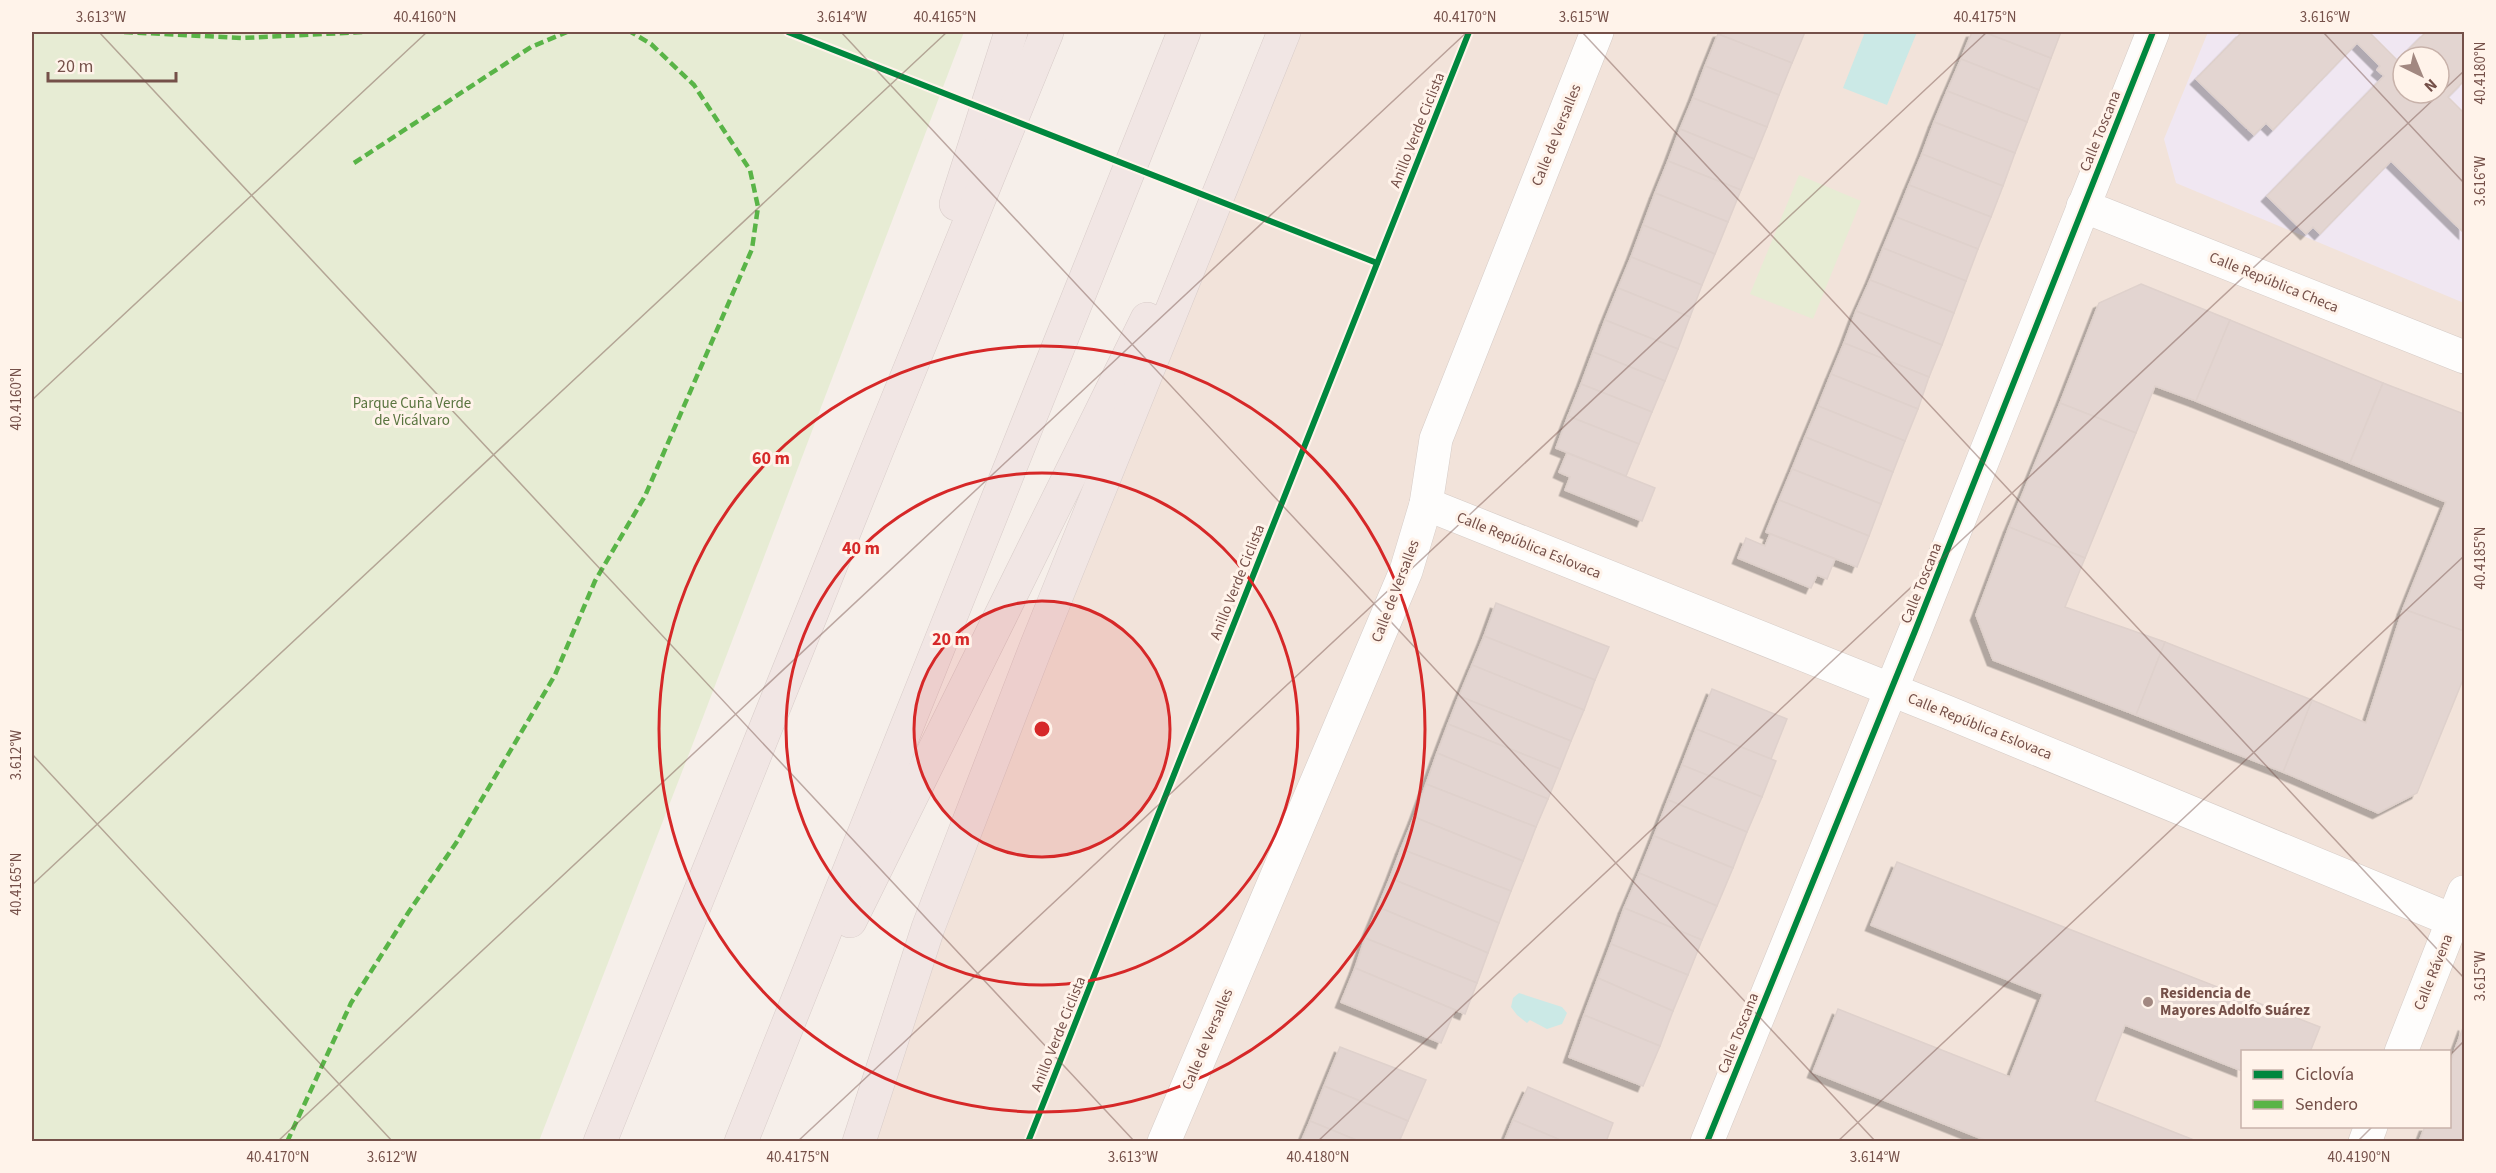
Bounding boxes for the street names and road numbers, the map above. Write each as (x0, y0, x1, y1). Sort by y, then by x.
street label: Anillo Verde Ciclista (1385, 69, 1450, 191)
street label: Calle de Versalles (1526, 81, 1586, 189)
street label: Calle Toscana (2075, 88, 2126, 175)
street label: Calle República Checa (2206, 247, 2342, 318)
street label: Calle República Eslovaca (1453, 507, 1604, 584)
street label: Anillo Verde Ciclista (1205, 521, 1270, 643)
street label: Calle de Versalles (1366, 537, 1425, 645)
street label: Calle Toscana (1896, 540, 1947, 627)
street label: Calle República Eslovaca (1904, 688, 2055, 765)
street label: Calle Rávena (2409, 931, 2458, 1013)
street label: Anillo Verde Ciclista (1026, 973, 1091, 1095)
street label: Calle de Versalles (1177, 985, 1238, 1093)
street label: Calle Toscana (1713, 990, 1764, 1077)

